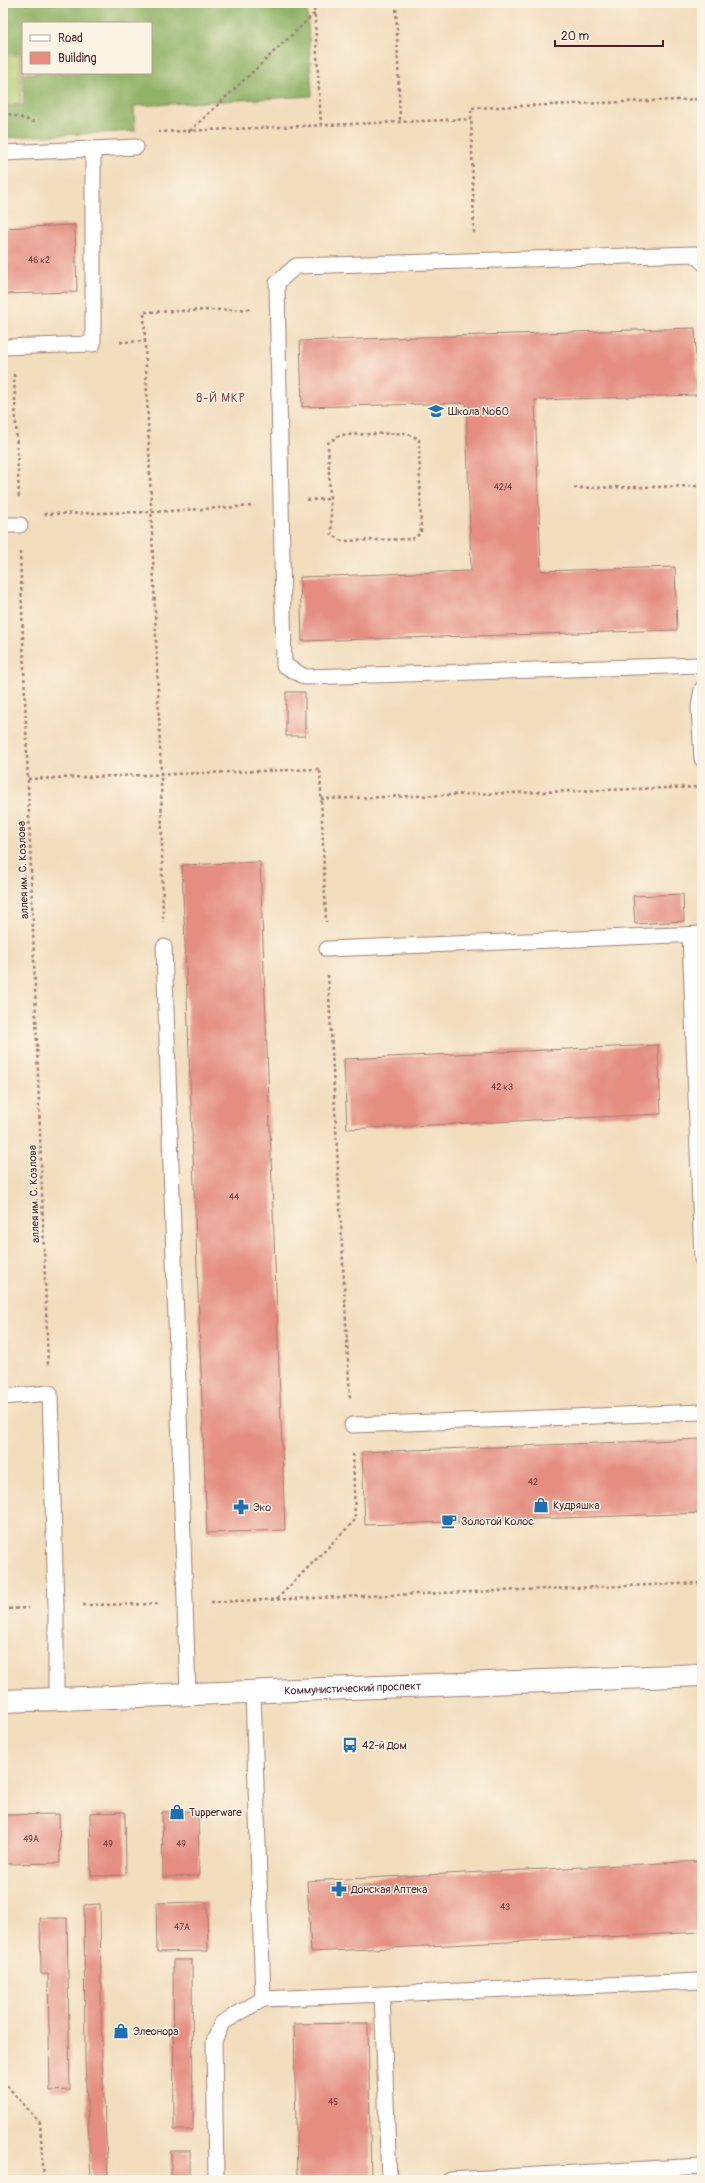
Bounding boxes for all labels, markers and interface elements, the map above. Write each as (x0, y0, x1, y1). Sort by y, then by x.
legend (22, 22, 152, 74)
scale bar (555, 22, 663, 48)
text: 20 m (561, 29, 590, 44)
text: Road (58, 31, 83, 46)
text: Building (58, 51, 97, 66)
house number: 46 к2 (28, 255, 50, 266)
district label: 8-Й МКР (196, 391, 246, 406)
school or university icon: Школа №60 (427, 402, 445, 420)
place label: Школа №60 (448, 405, 509, 418)
house number: 42/4 (494, 482, 513, 493)
street label: аллея им. С. Козлова (15, 821, 31, 919)
house number: 42 к3 (491, 1082, 513, 1093)
street label: аллея им. С. Козлова (26, 1145, 42, 1243)
house number: 44 (229, 1192, 240, 1203)
house number: 42 (528, 1477, 538, 1488)
shop icon: Кудряшка (532, 1496, 550, 1514)
pharmacy icon: Эко (232, 1498, 250, 1516)
place label: Кудряшка (553, 1499, 600, 1512)
place label: Эко (253, 1501, 271, 1514)
cafe icon: Золотой Колос (440, 1512, 458, 1530)
place label: Золотой Колос (461, 1515, 534, 1528)
street label: Коммунистический проспект (284, 1679, 422, 1697)
bus stop icon: 42-й Дом (341, 1736, 359, 1754)
place label: 42-й Дом (362, 1739, 407, 1752)
shop icon: Tupperware (168, 1803, 186, 1821)
place label: Tupperware (189, 1806, 242, 1819)
house number: 49А (23, 1834, 39, 1845)
house number: 49 (103, 1839, 113, 1850)
house number: 49 (176, 1839, 186, 1850)
pharmacy icon: Донская Аптека (330, 1880, 348, 1898)
place label: Донская Аптека (350, 1883, 427, 1896)
house number: 43 (500, 1902, 510, 1913)
house number: 47А (174, 1922, 190, 1933)
shop icon: Элеонора (112, 2022, 130, 2040)
place label: Элеонора (133, 2025, 178, 2038)
house number: 45 (328, 2097, 338, 2108)

